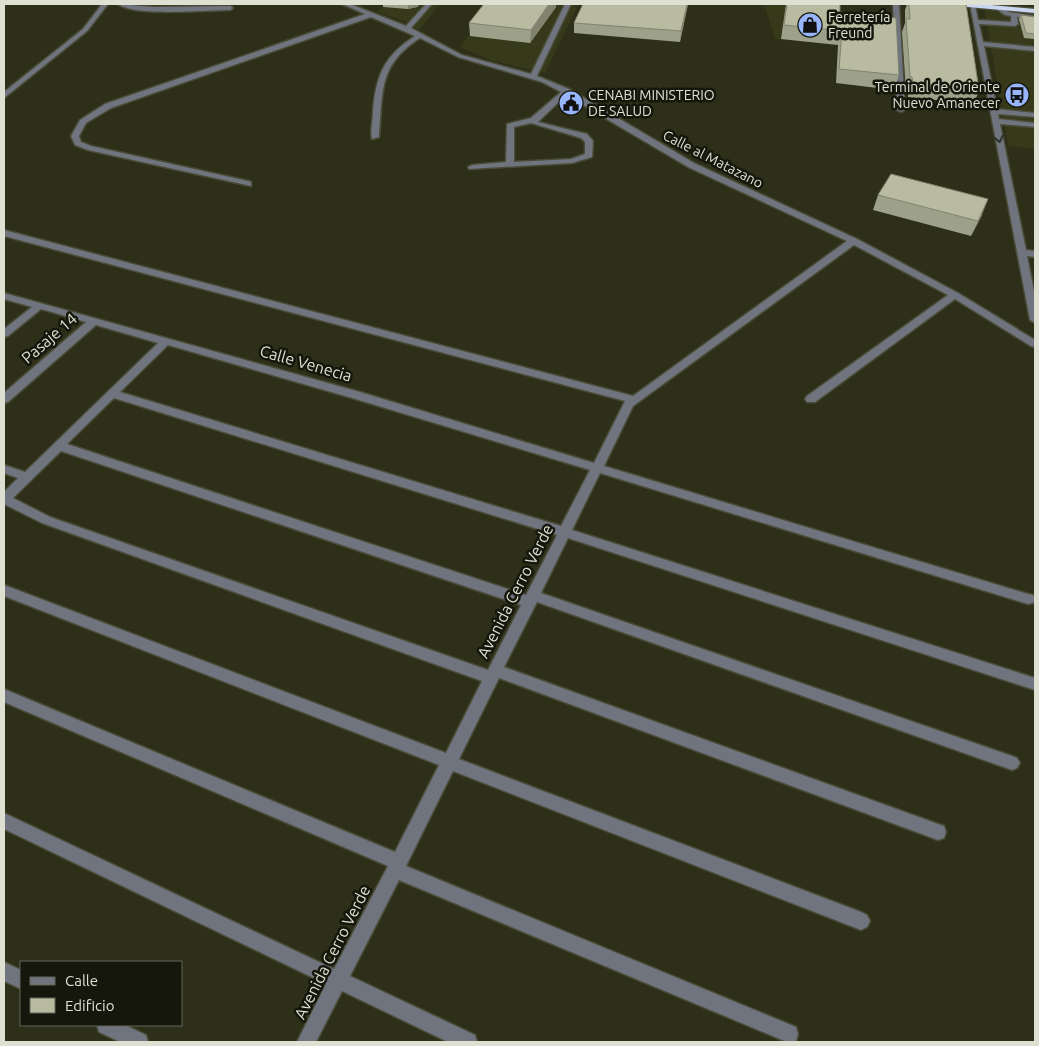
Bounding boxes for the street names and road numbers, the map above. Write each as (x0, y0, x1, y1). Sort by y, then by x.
street label: Calle al Matazano (660, 127, 766, 191)
street label: Pasaje 14 (18, 309, 80, 367)
street label: Calle Venecia (258, 341, 354, 385)
street label: Avenida Cerro Verde (473, 521, 557, 661)
street label: Avenida Cerro Verde (290, 882, 374, 1022)

